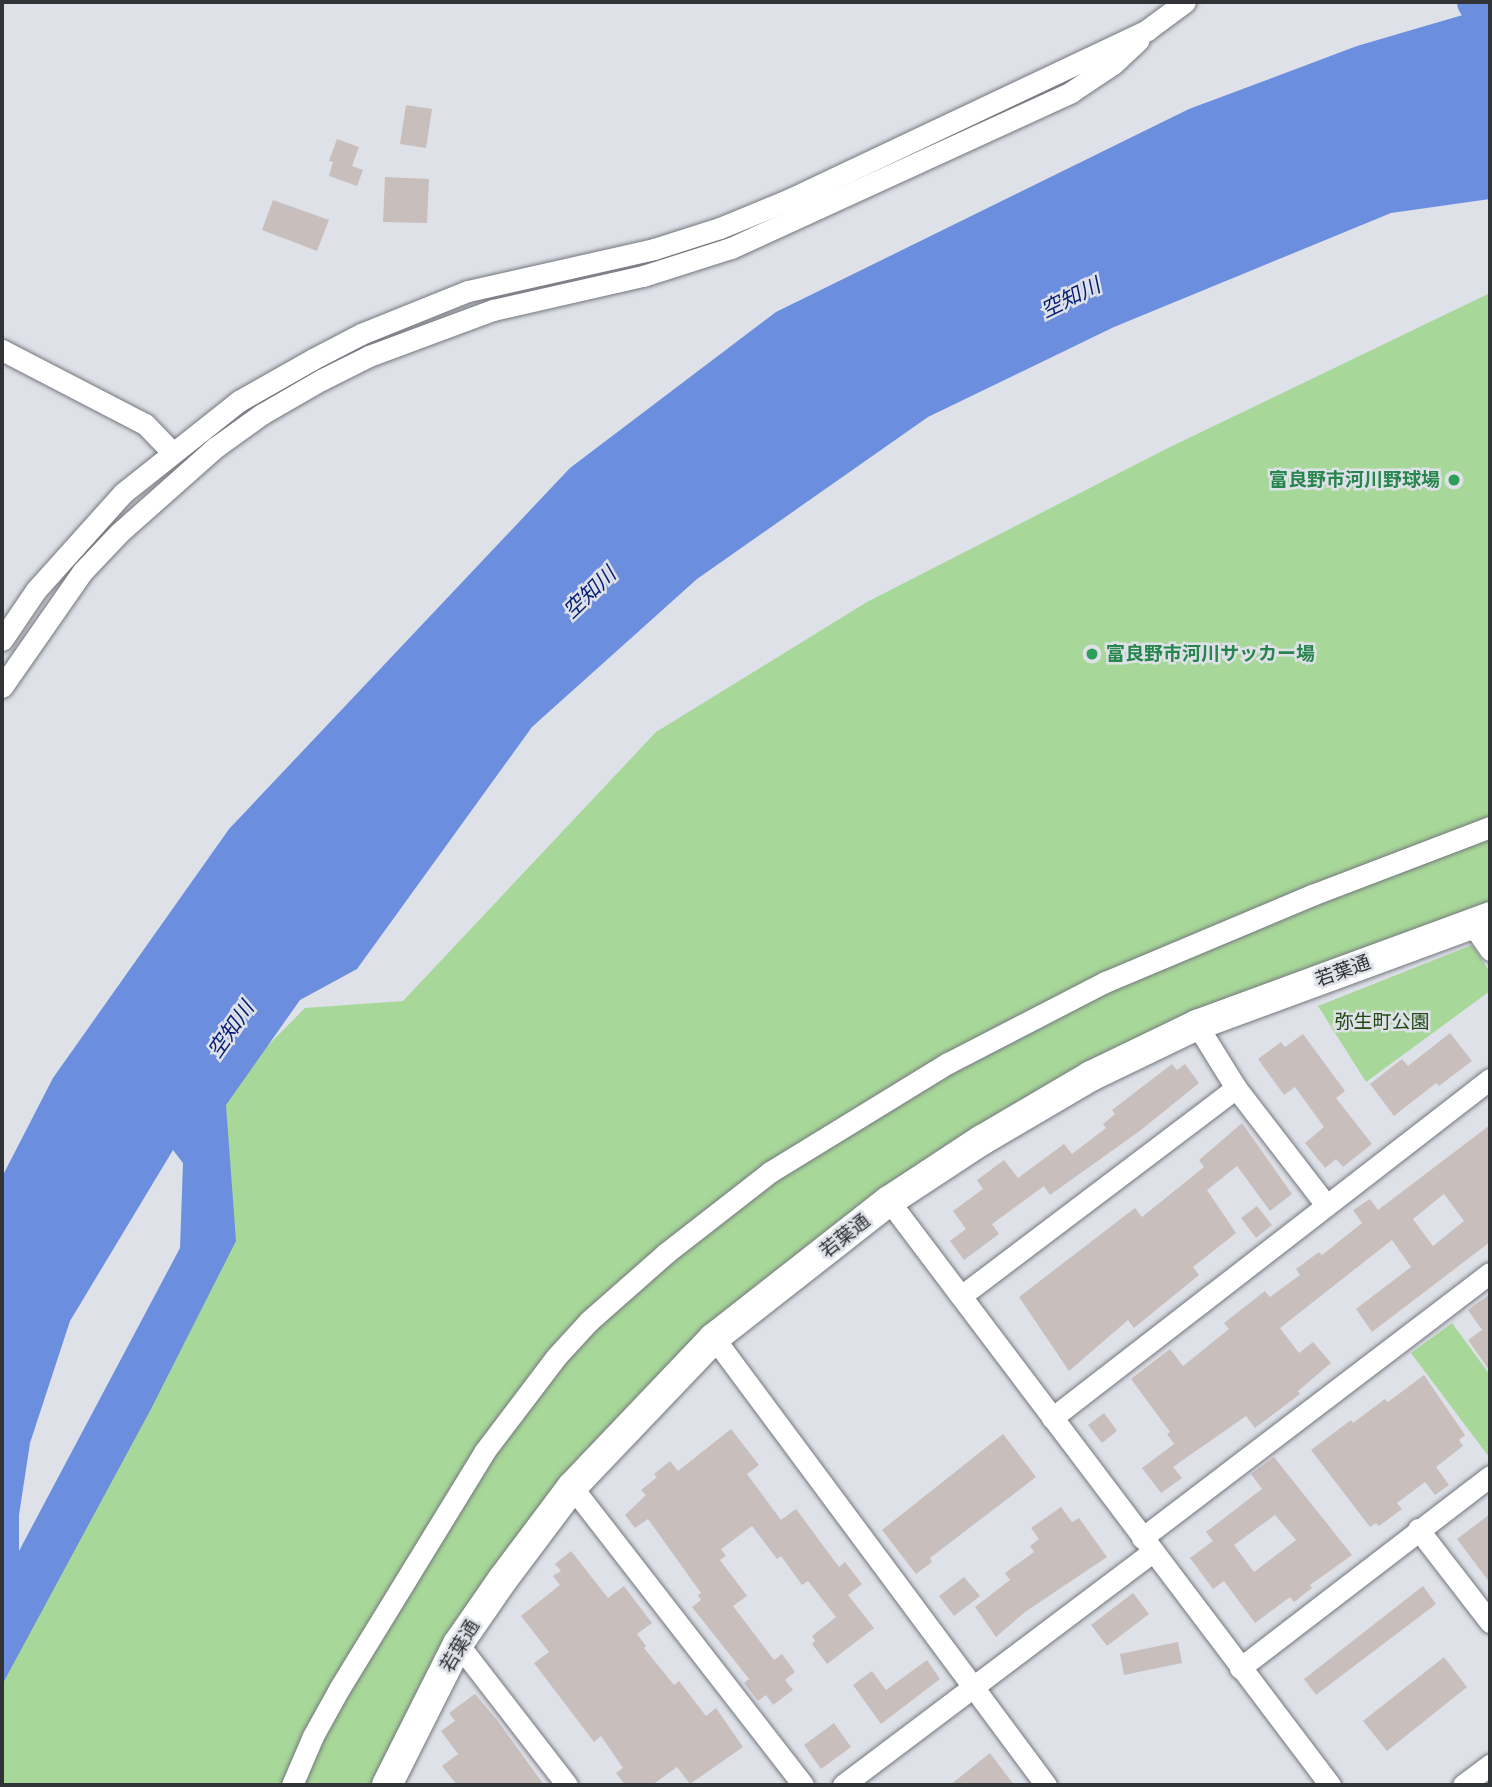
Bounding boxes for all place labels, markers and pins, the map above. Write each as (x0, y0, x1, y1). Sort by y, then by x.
place label: 富良野市河川野球場 (1269, 469, 1440, 491)
marker: 富良野市河川野球場 (1446, 472, 1462, 488)
place label: 富良野市河川サッカー場 (1106, 643, 1315, 665)
marker: 富良野市河川サッカー場 (1084, 646, 1100, 662)

